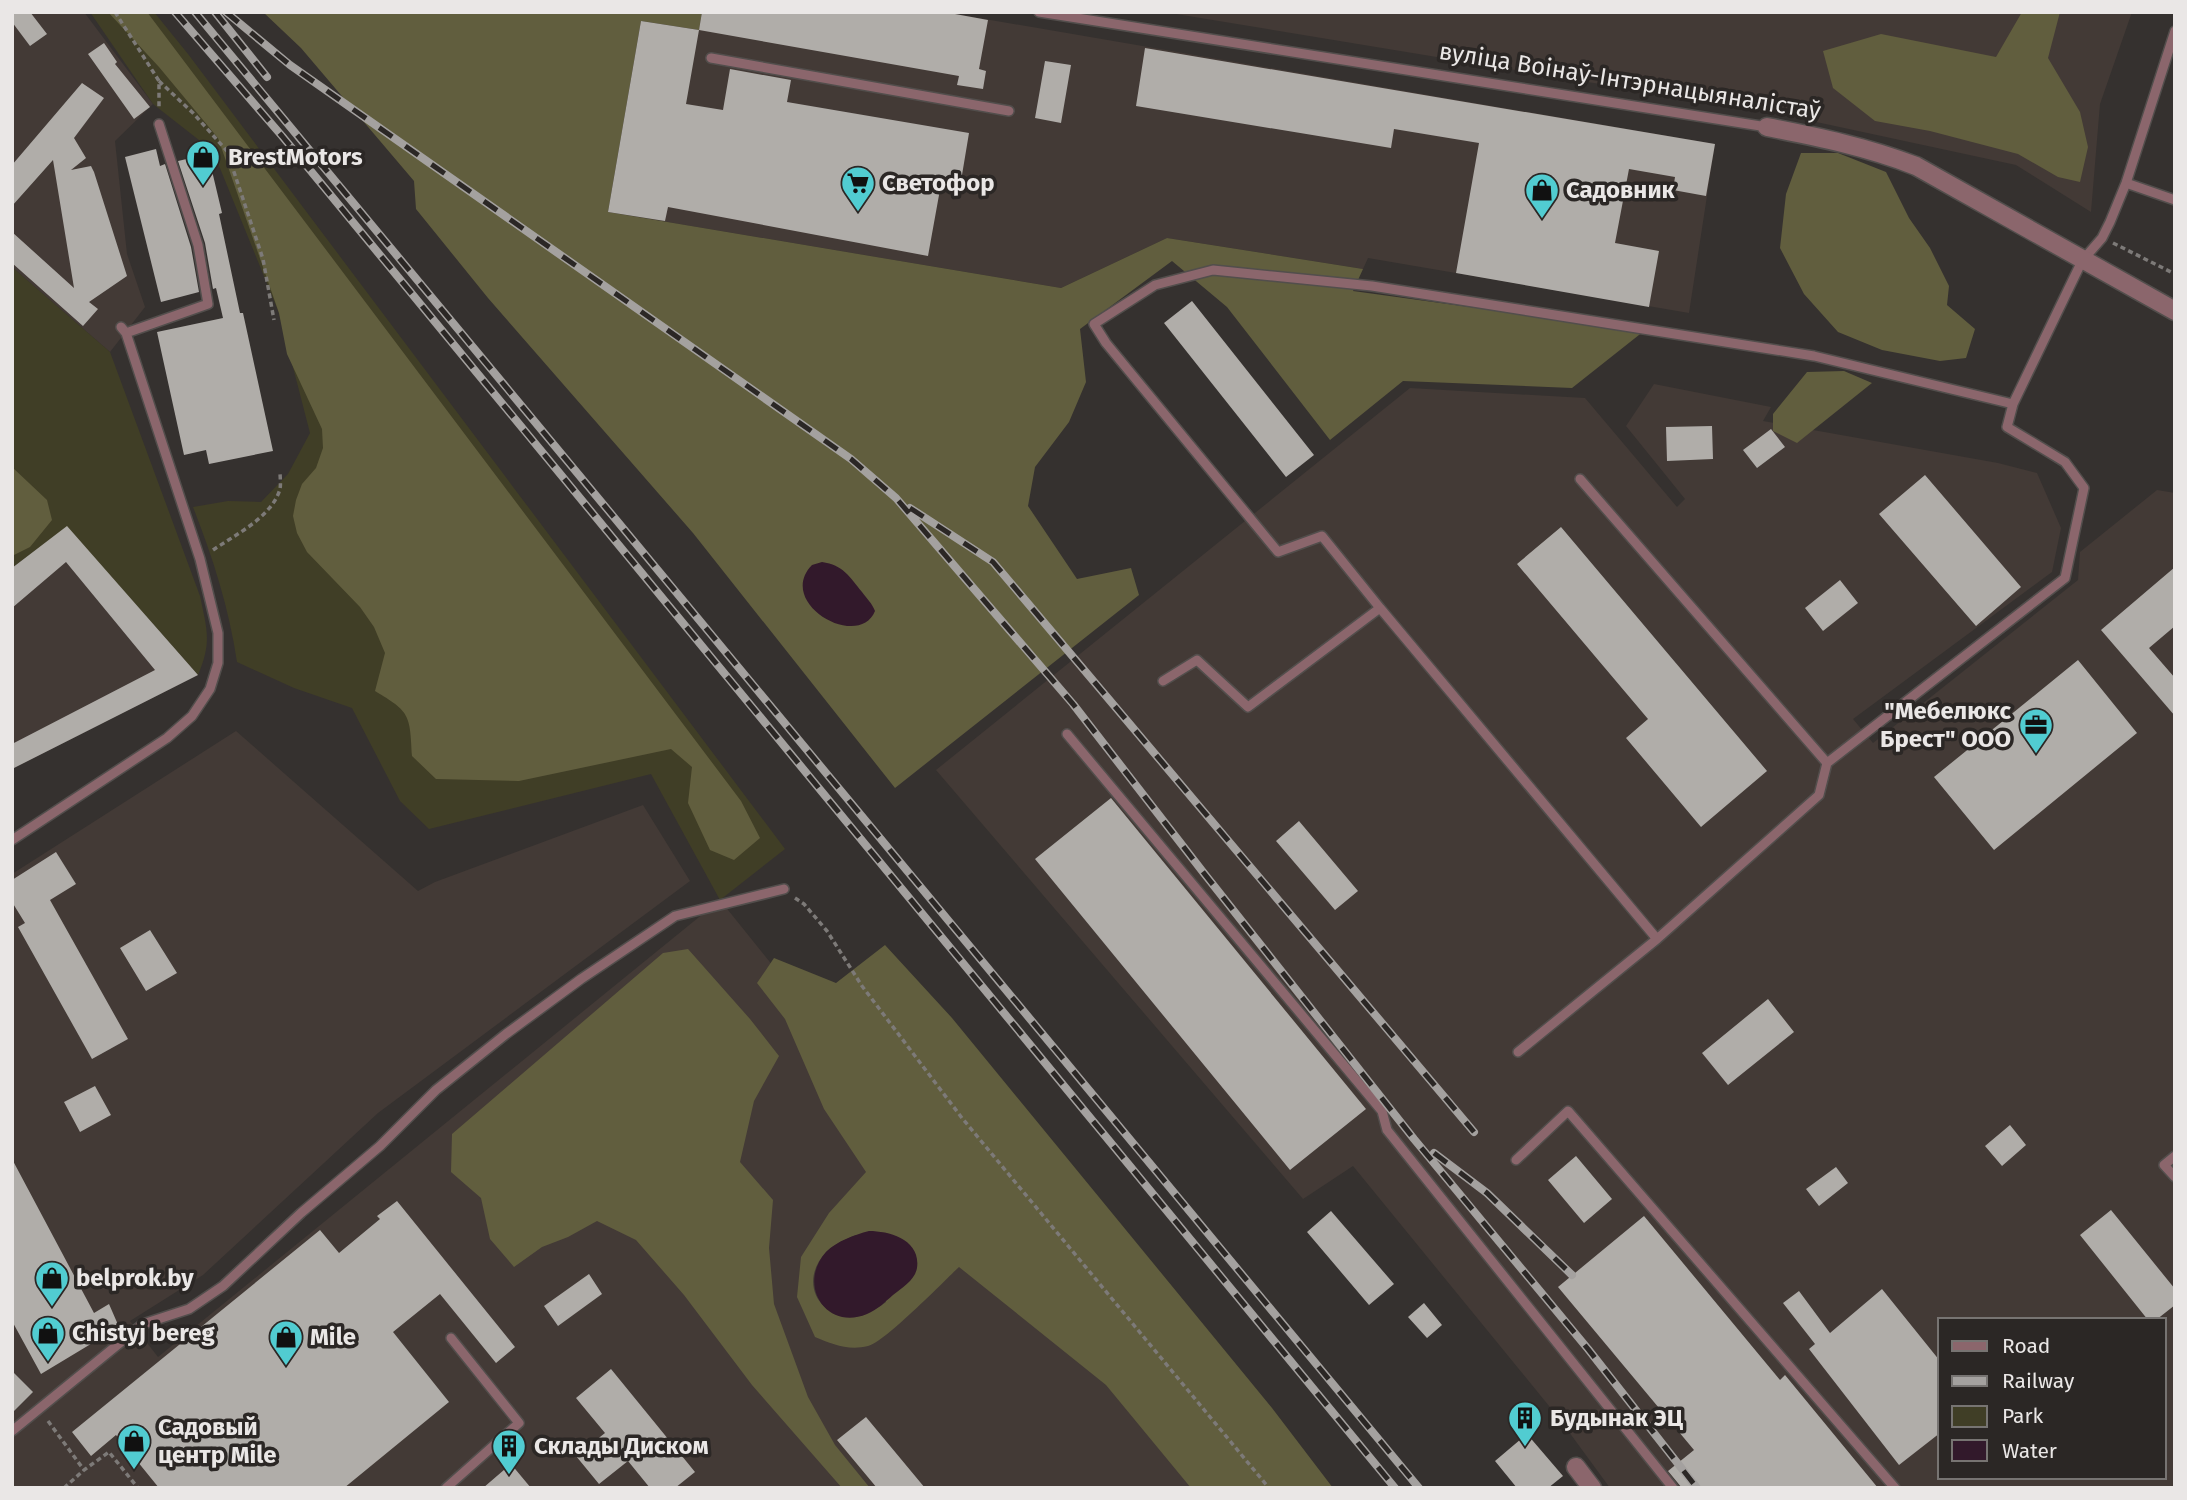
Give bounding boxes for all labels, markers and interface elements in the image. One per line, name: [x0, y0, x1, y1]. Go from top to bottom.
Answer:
street label: вуліца Воінаў-Інтэрнацыяналістаў: [1437, 37, 1823, 125]
shop icon: BrestMotors: [184, 138, 222, 187]
place label: BrestMotors: [228, 143, 363, 171]
supermarket icon: Светофор: [839, 164, 877, 213]
place label: Светофор: [882, 169, 995, 197]
shop icon: Садовник: [1523, 171, 1561, 220]
place label: Садовник: [1566, 176, 1676, 204]
place label: "Мебелюкс Брест" ООО: [1880, 697, 2011, 753]
office icon: "Мебелюкс Брест" ООО: [2017, 706, 2055, 755]
shop icon: belprok.by: [33, 1259, 71, 1308]
place label: belprok.by: [76, 1264, 194, 1292]
shop icon: Chistyj bereg: [29, 1314, 67, 1363]
shop icon: Mile: [267, 1318, 305, 1367]
legend: [1938, 1318, 2166, 1479]
place label: Chistyj bereg: [72, 1319, 216, 1347]
place label: Mile: [310, 1323, 356, 1351]
text: Road: [2002, 1333, 2050, 1359]
text: Railway: [2002, 1368, 2075, 1394]
building icon: Будынак ЭЦ: [1506, 1399, 1544, 1448]
text: Park: [2002, 1403, 2044, 1429]
place label: Будынак ЭЦ: [1550, 1404, 1684, 1432]
place label: Садовый центр Mile: [158, 1413, 277, 1469]
shop icon: Садовый центр Mile: [115, 1422, 153, 1471]
building icon: Склады Диском: [490, 1427, 528, 1476]
place label: Склады Диском: [534, 1432, 709, 1460]
text: Water: [2002, 1438, 2057, 1464]

